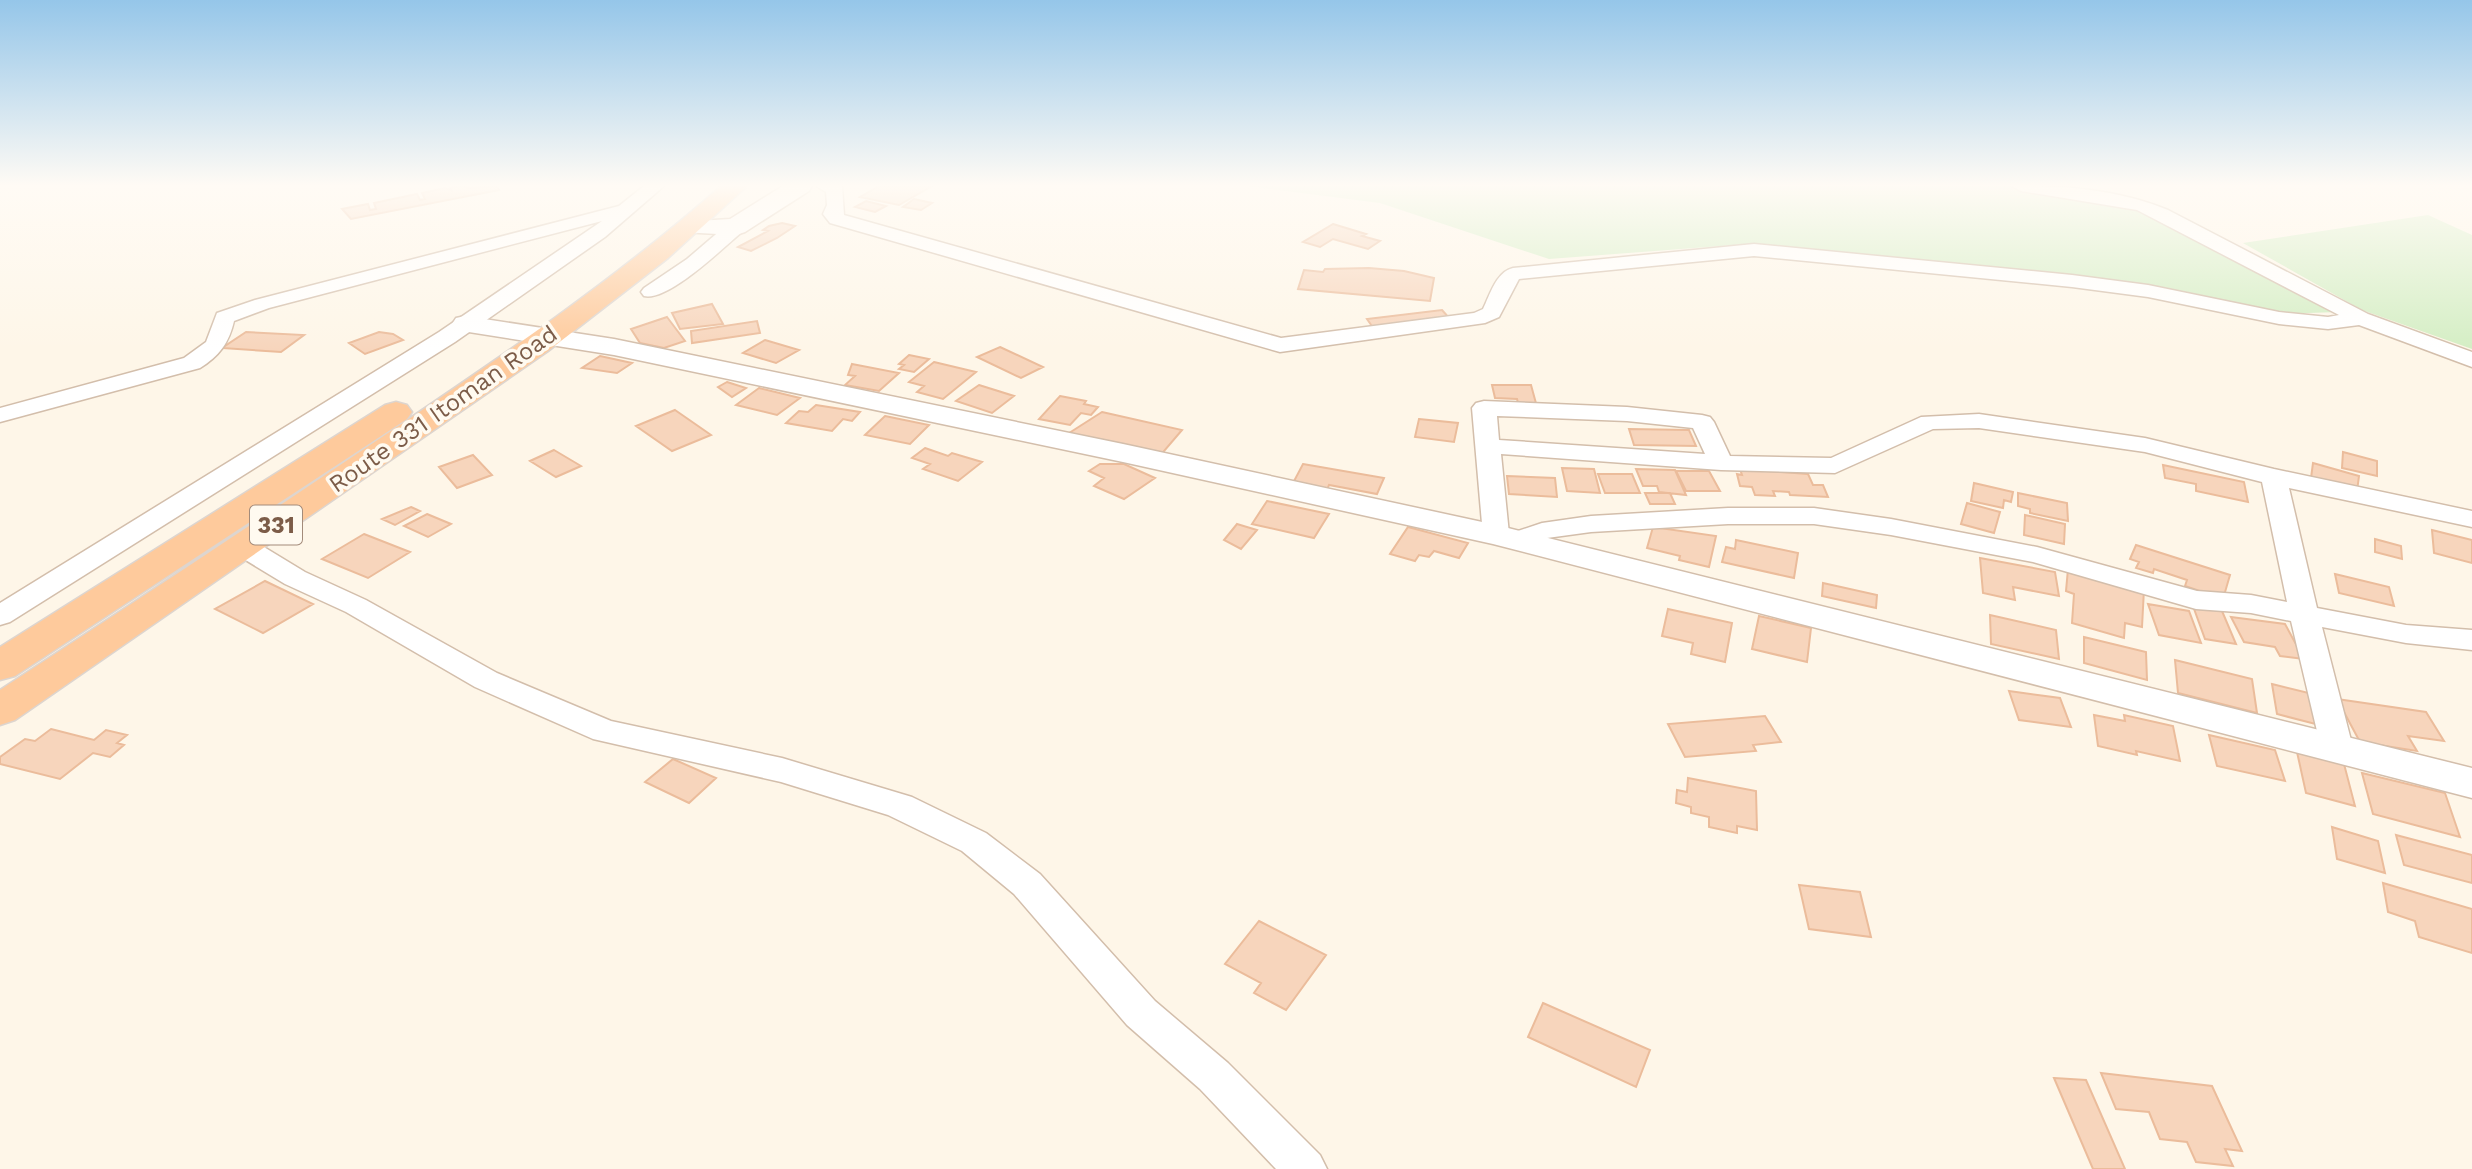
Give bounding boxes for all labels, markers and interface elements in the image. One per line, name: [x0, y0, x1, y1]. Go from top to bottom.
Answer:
street label: Route 331 Itoman Road: [324, 320, 562, 498]
road number: 331: [250, 505, 302, 544]

